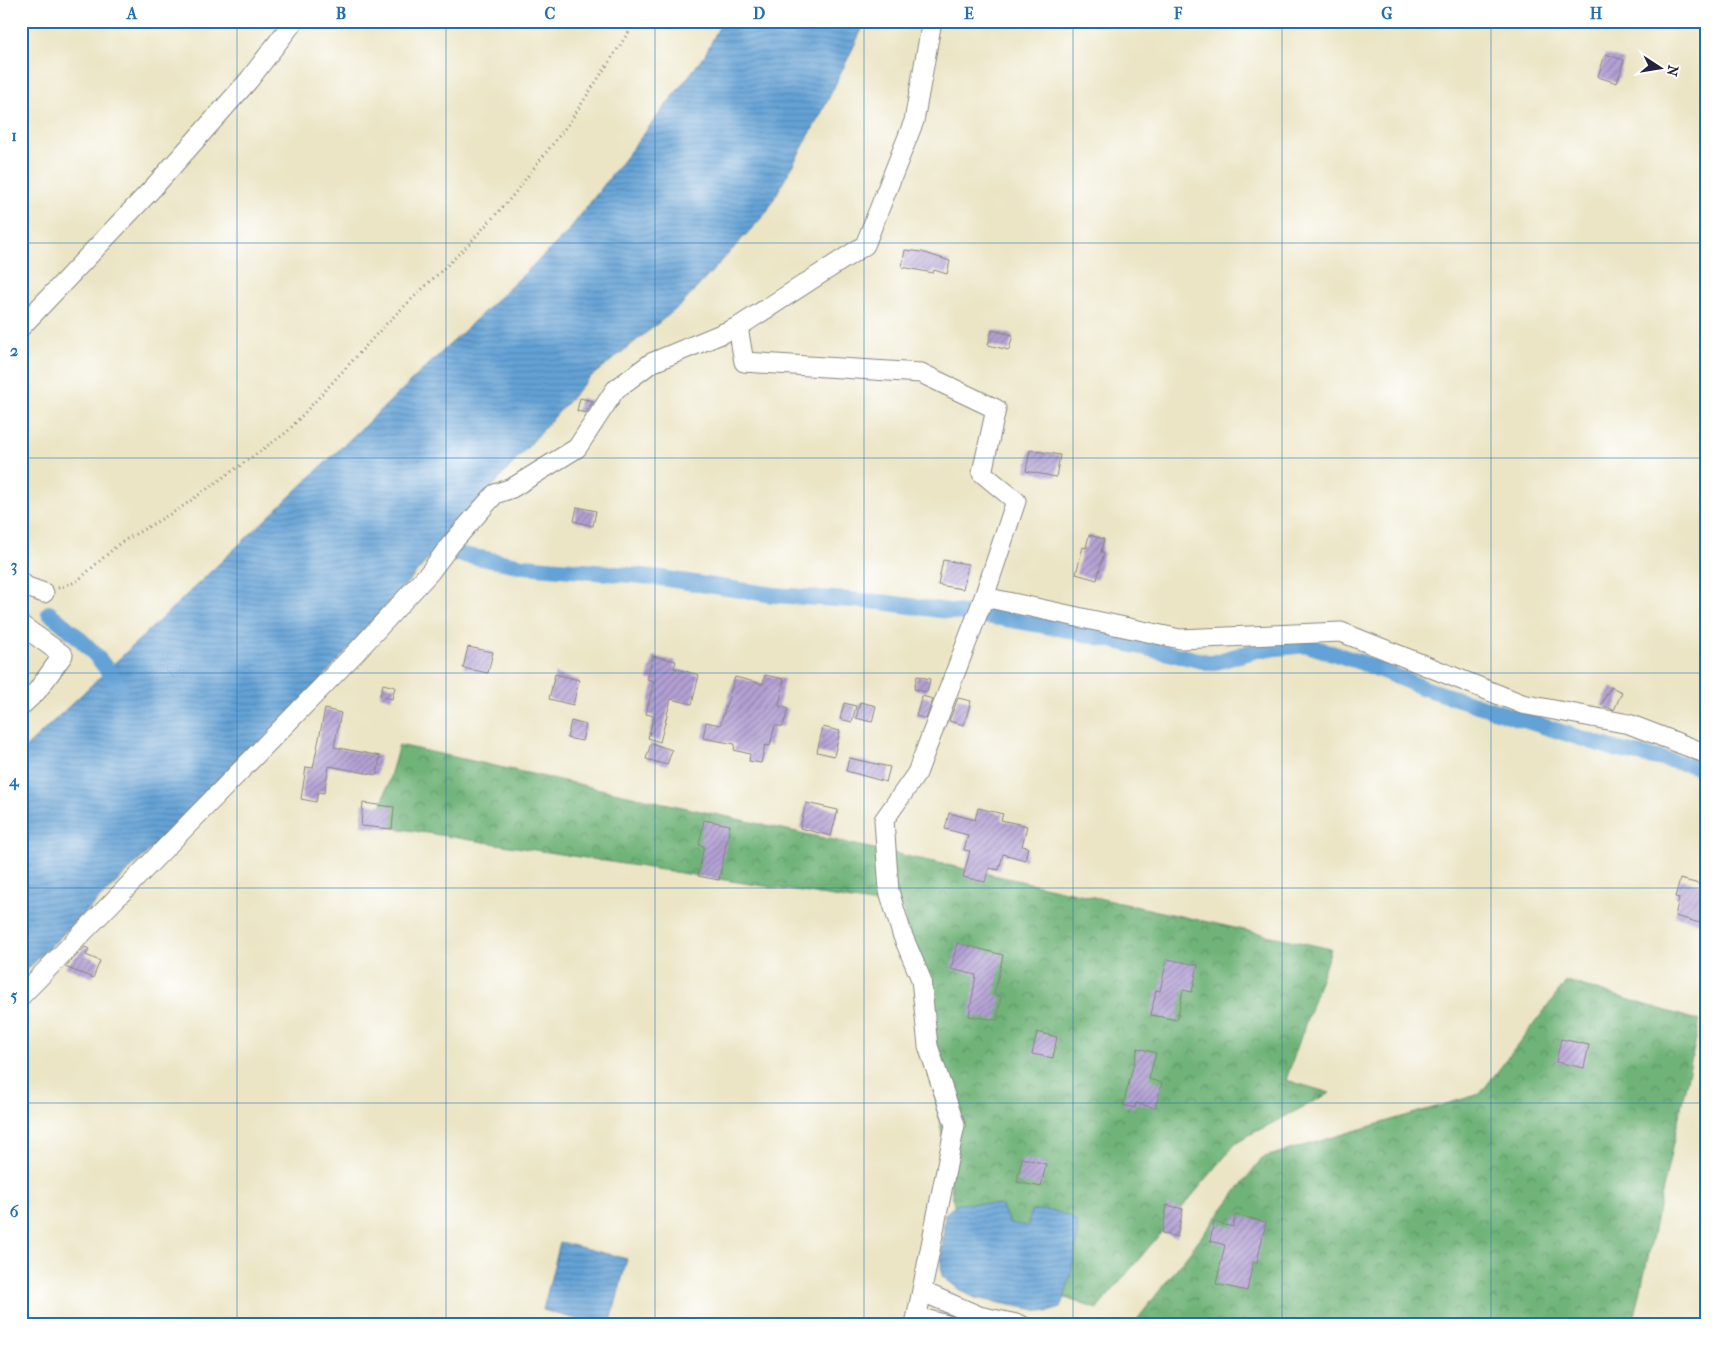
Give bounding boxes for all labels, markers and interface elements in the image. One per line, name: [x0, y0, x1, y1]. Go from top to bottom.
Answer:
text: A: [126, 4, 138, 23]
text: B: [336, 4, 346, 23]
text: C: [545, 4, 556, 23]
text: D: [753, 4, 765, 23]
text: E: [964, 4, 974, 23]
text: F: [1173, 4, 1183, 23]
text: G: [1381, 4, 1393, 23]
text: H: [1590, 4, 1603, 23]
north arrow: [1636, 42, 1686, 92]
text: N: [1663, 64, 1682, 78]
text: 1: [11, 126, 17, 145]
text: 2: [10, 341, 18, 360]
text: 3: [11, 556, 17, 576]
text: 4: [8, 771, 20, 791]
text: 5: [11, 986, 18, 1005]
text: 6: [10, 1202, 19, 1221]

